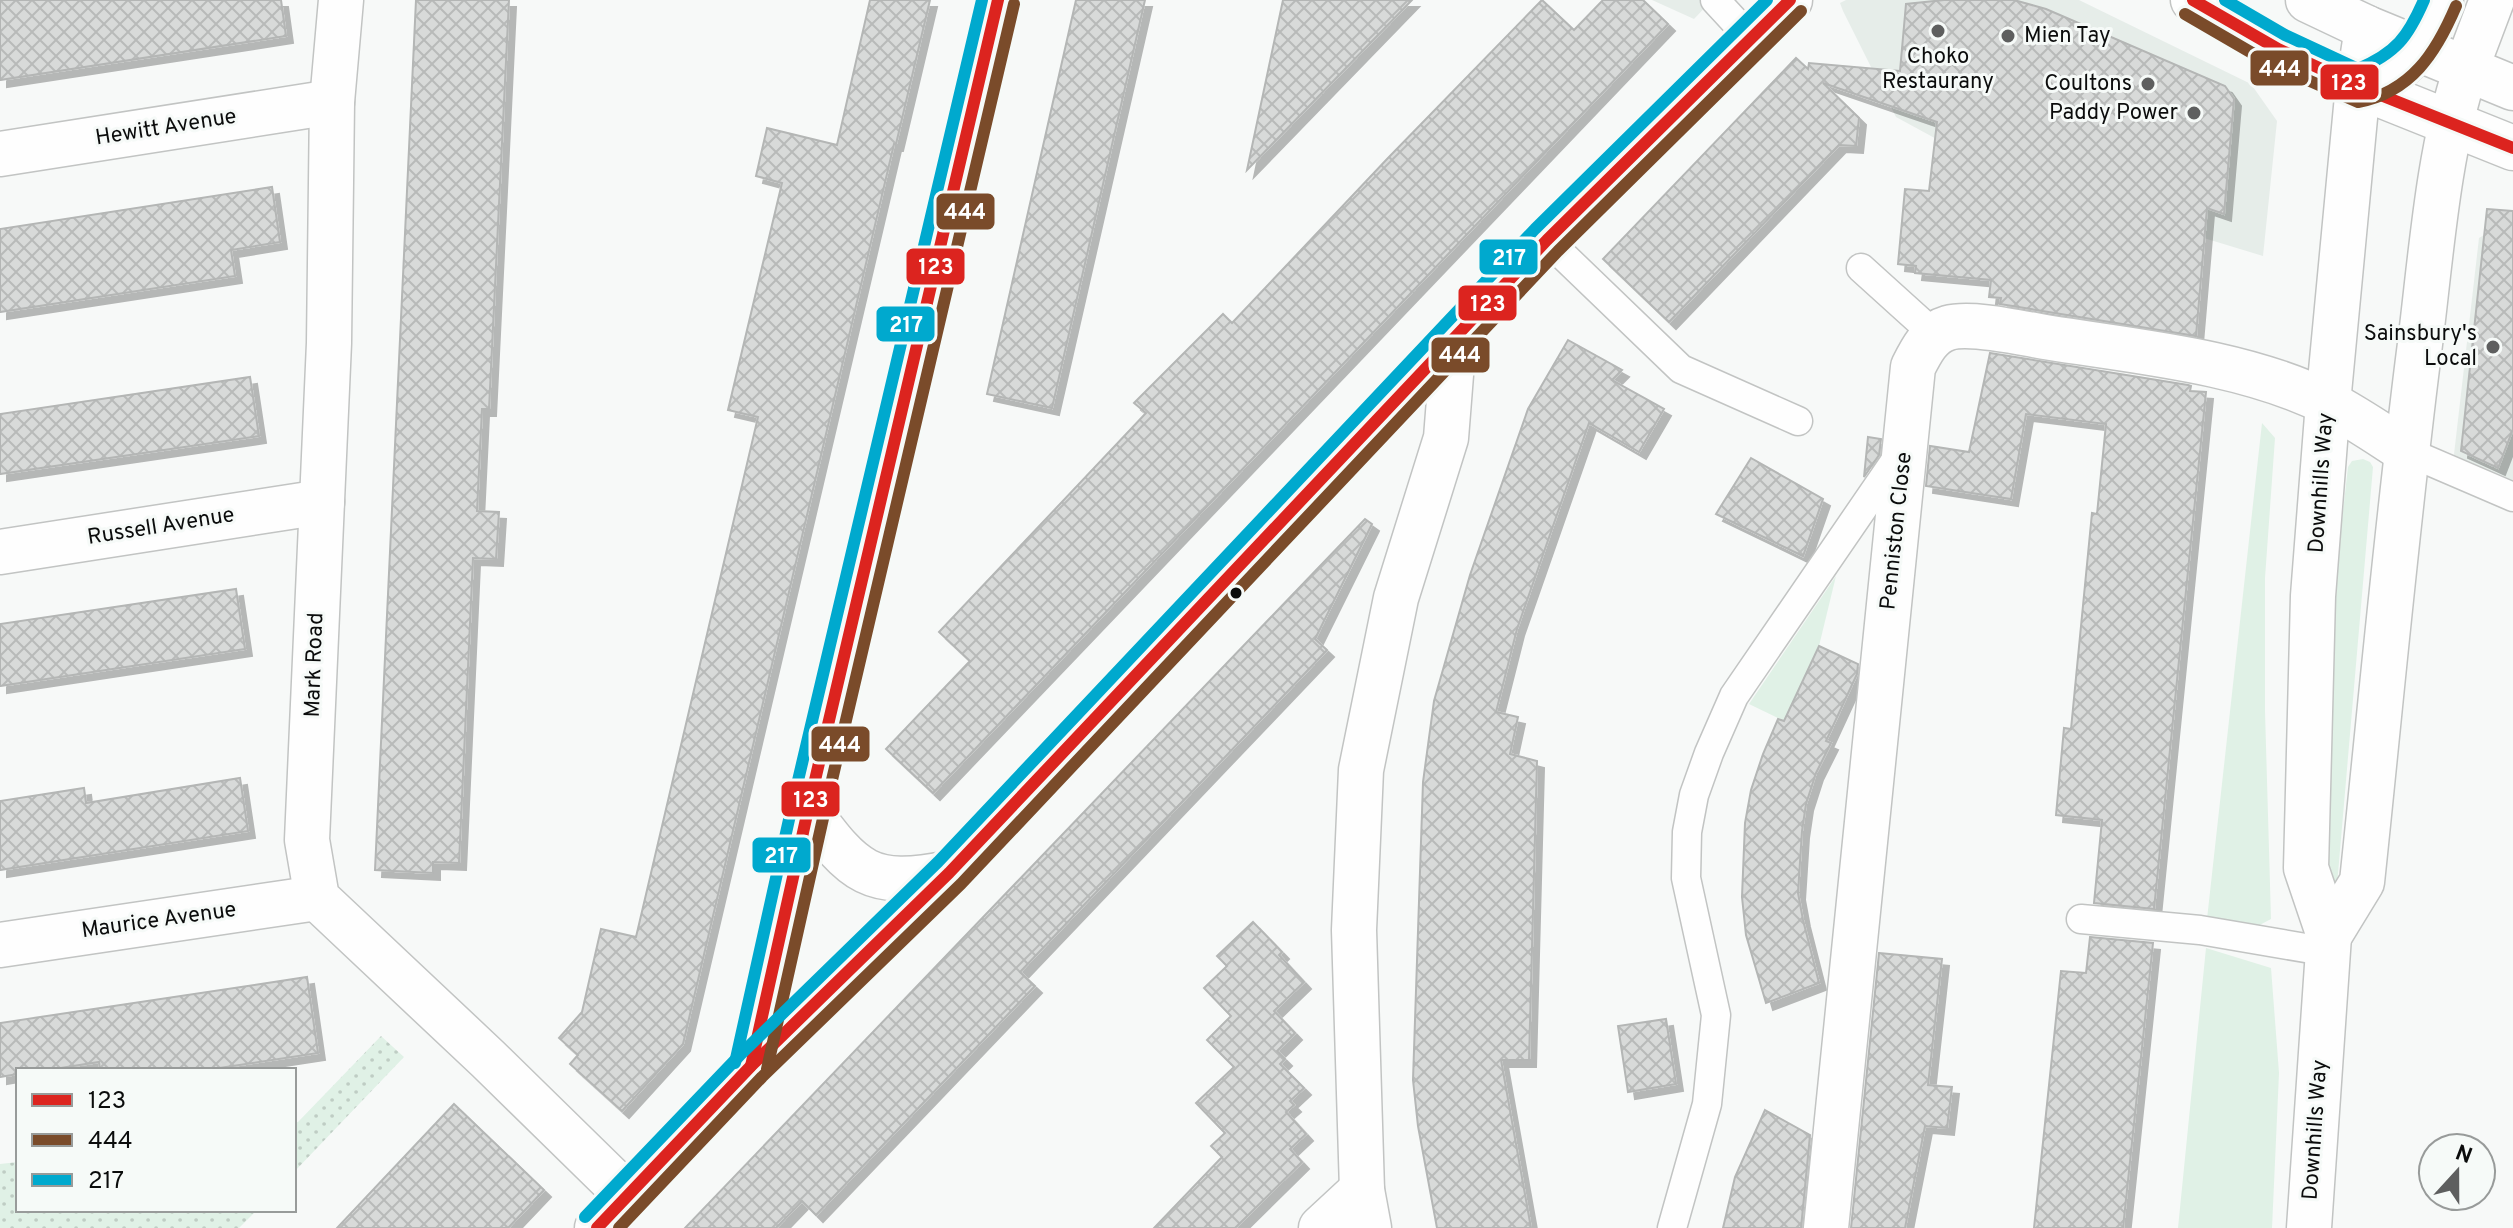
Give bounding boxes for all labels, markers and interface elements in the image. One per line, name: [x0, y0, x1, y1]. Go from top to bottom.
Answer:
marker: Choko Restaurany: [1929, 22, 1947, 40]
place label: Mien Tay: [2024, 23, 2111, 50]
marker: Mien Tay: [1999, 27, 2017, 45]
place label: Choko Restaurany: [1882, 44, 1994, 96]
line badge: 444: [2249, 49, 2310, 87]
text: 444: [2259, 57, 2301, 84]
line badge: 123: [2319, 63, 2380, 101]
place label: Coultons: [2044, 71, 2132, 98]
text: 123: [2331, 71, 2367, 98]
marker: Coultons: [2139, 75, 2157, 93]
place label: Paddy Power: [2049, 100, 2178, 127]
street label: Hewitt Avenue: [94, 104, 238, 152]
marker: Paddy Power: [2185, 104, 2203, 122]
line badge: 444: [935, 192, 996, 231]
text: 444: [944, 200, 986, 227]
line badge: 217: [1478, 238, 1539, 276]
text: 217: [1492, 246, 1526, 273]
line badge: 123: [905, 247, 966, 286]
text: 123: [918, 255, 954, 282]
line badge: 123: [1457, 284, 1518, 322]
text: 123: [1470, 292, 1506, 319]
line badge: 217: [875, 305, 936, 343]
text: 217: [889, 313, 923, 340]
place label: Sainsbury's Local: [2364, 321, 2477, 373]
line badge: 444: [1430, 336, 1491, 374]
marker: Sainsbury's Local: [2484, 338, 2502, 356]
text: 444: [1439, 343, 1481, 370]
street label: Downhills Way: [2304, 412, 2340, 554]
street label: Penniston Close: [1875, 451, 1919, 611]
street label: Russell Avenue: [86, 502, 236, 552]
unlabelled marker: [1228, 585, 1244, 601]
street label: Mark Road: [300, 612, 330, 718]
line badge: 444: [810, 725, 871, 763]
text: 444: [819, 733, 861, 760]
line badge: 123: [780, 780, 841, 818]
text: 123: [793, 788, 829, 815]
line badge: 217: [751, 836, 812, 874]
text: 217: [764, 844, 798, 871]
street label: Maurice Avenue: [80, 897, 238, 945]
street label: Downhills Way: [2298, 1059, 2334, 1201]
legend: [16, 1068, 296, 1212]
text: 123: [88, 1087, 126, 1117]
text: 444: [88, 1127, 133, 1157]
north arrow: [2417, 1132, 2497, 1212]
text: N: [2451, 1140, 2475, 1171]
text: 217: [88, 1167, 124, 1197]

